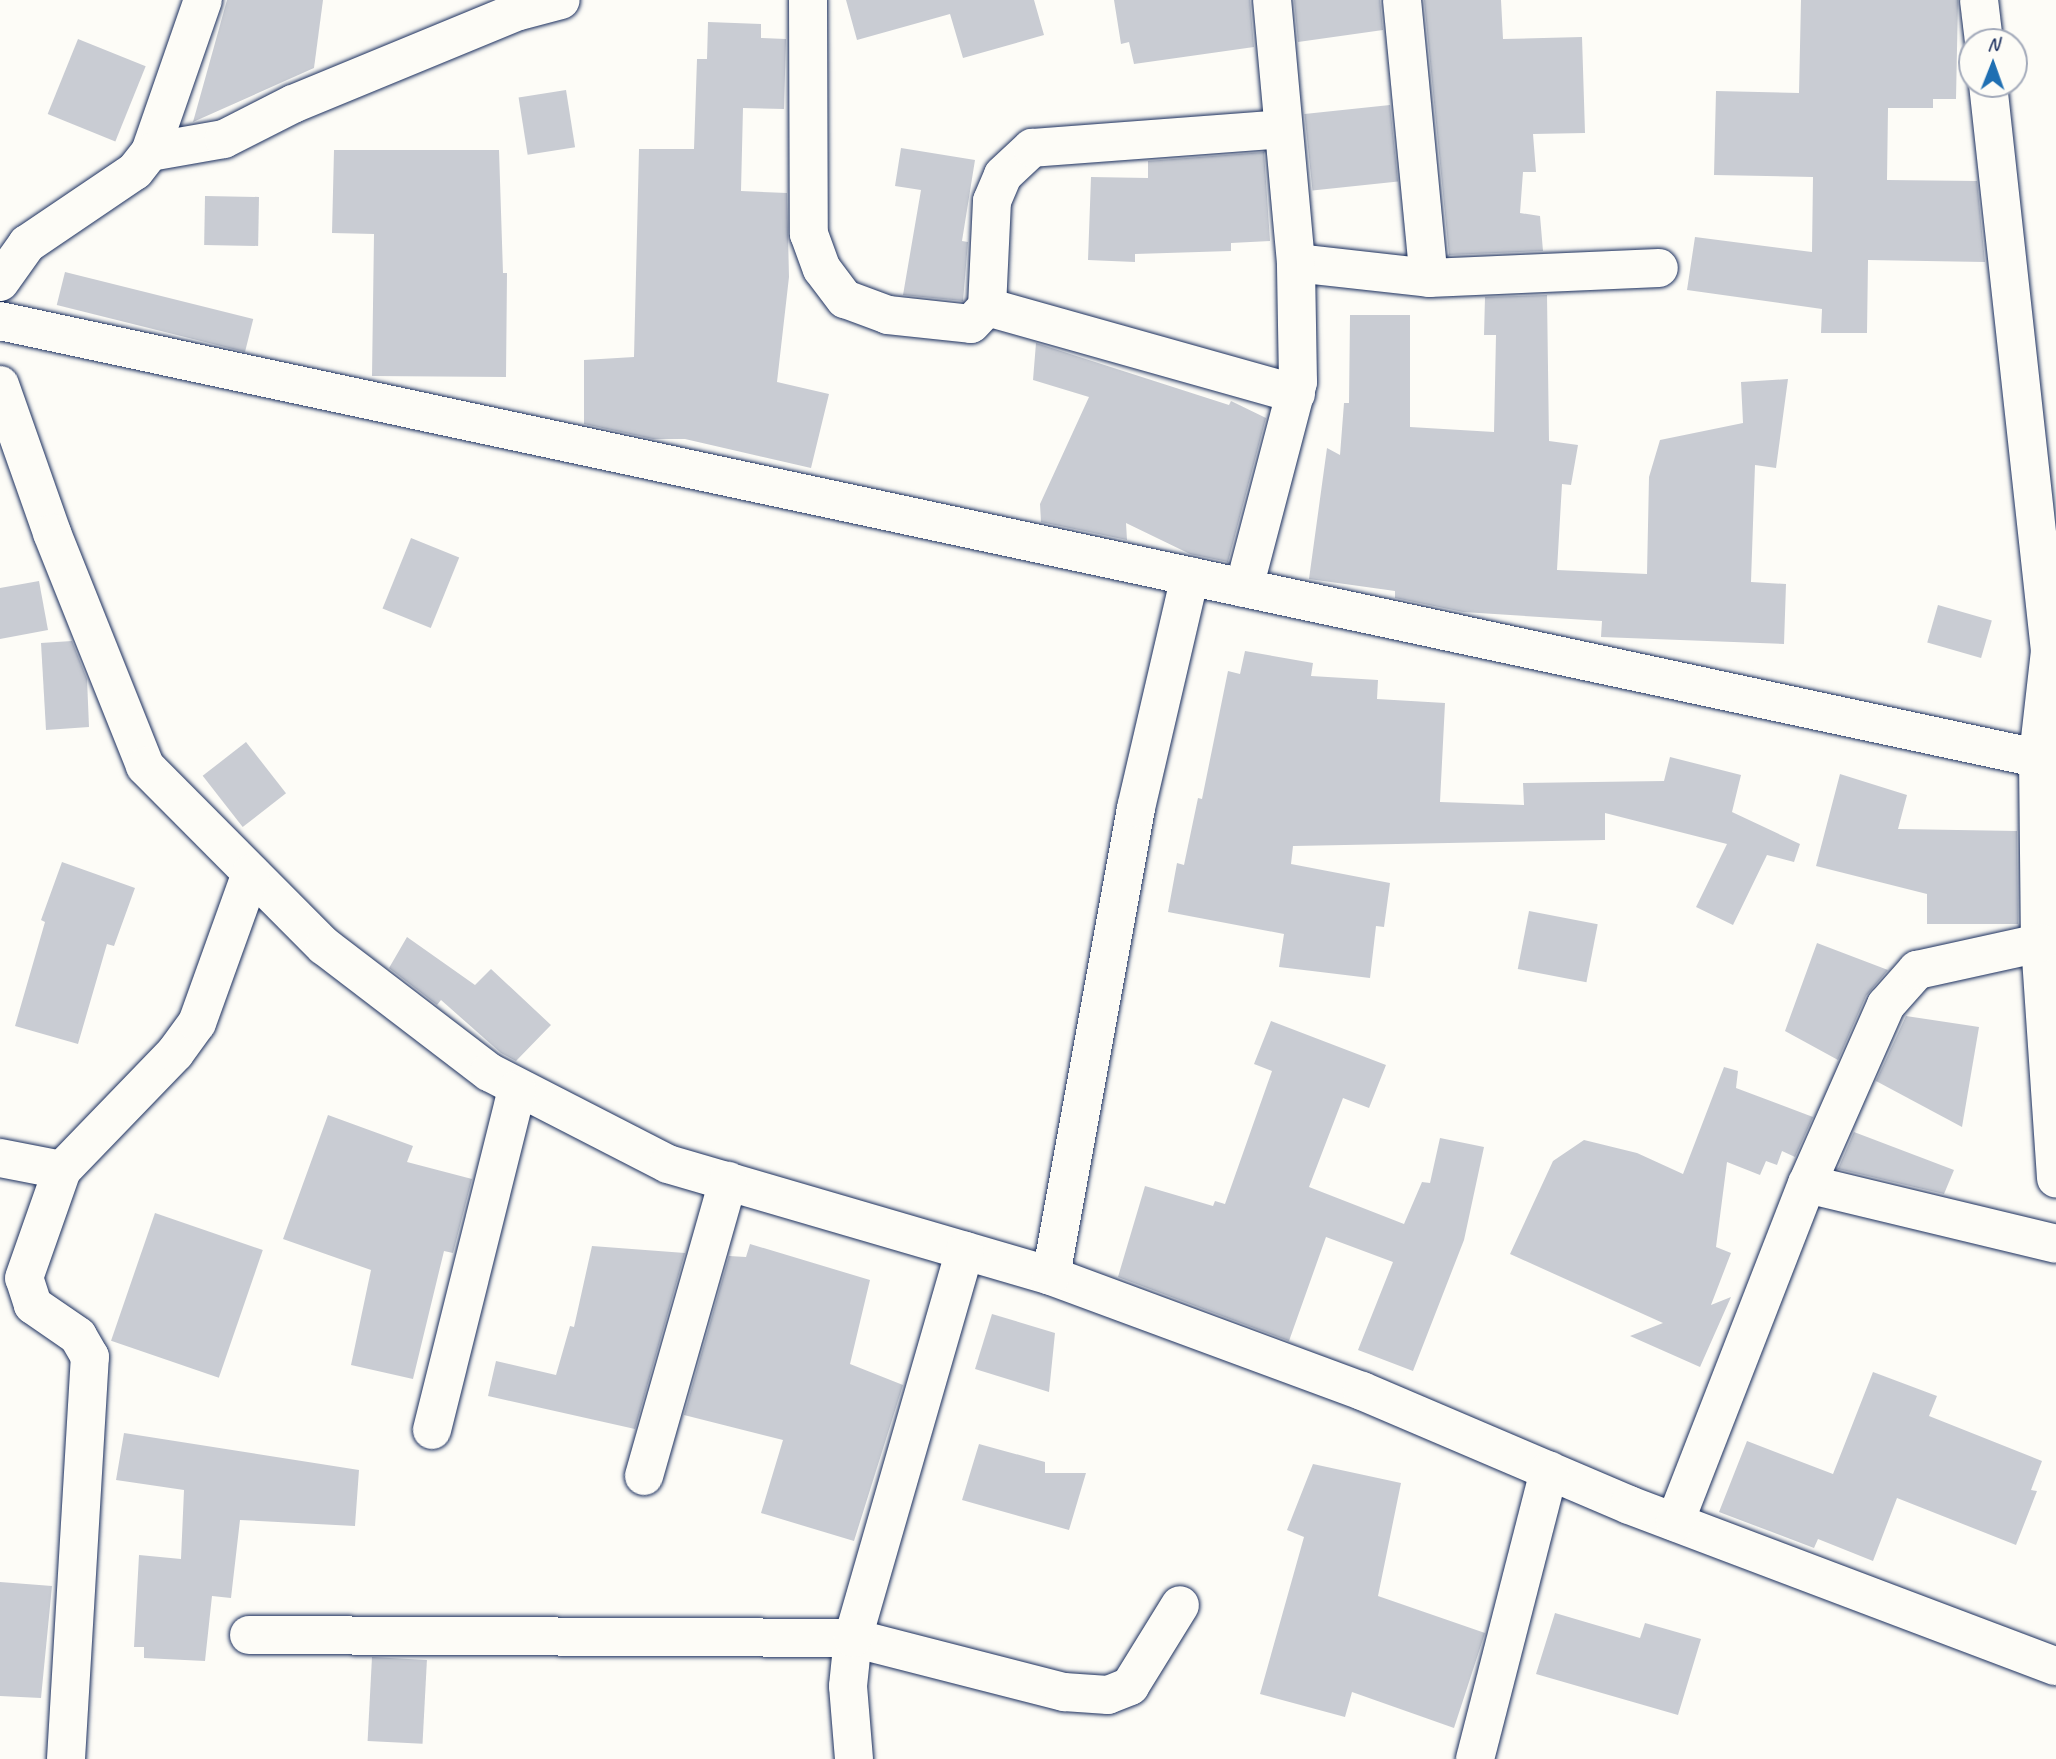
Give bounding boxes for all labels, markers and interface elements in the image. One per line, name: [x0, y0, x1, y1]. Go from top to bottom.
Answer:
north arrow: [1958, 28, 2028, 98]
text: N: [1987, 32, 1999, 56]

